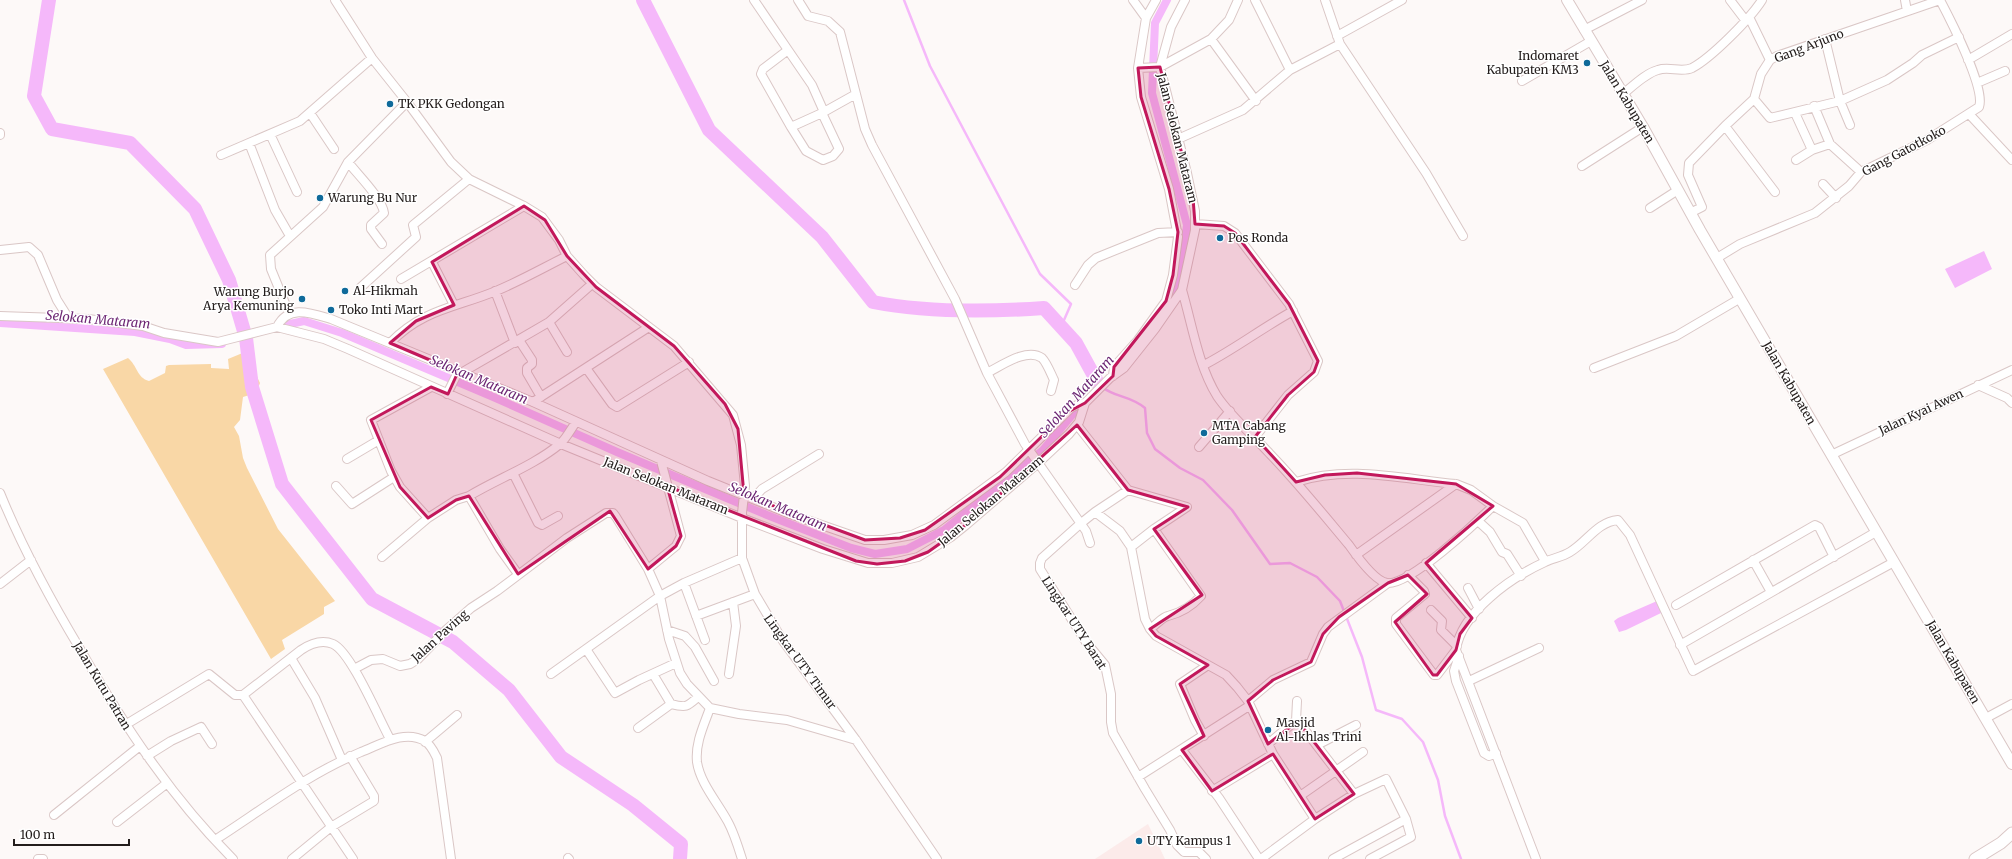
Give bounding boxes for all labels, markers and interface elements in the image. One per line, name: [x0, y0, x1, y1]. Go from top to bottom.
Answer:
street label: Gang Arjuno: [1772, 25, 1846, 66]
place label: Indomaret Kabupaten KM3: [1486, 48, 1579, 77]
street label: Jalan Kabupaten: [1596, 57, 1658, 146]
marker: Indomaret Kabupaten KM3: [1582, 58, 1592, 68]
street label: Jalan Selokan Mataram: [1154, 70, 1201, 205]
place label: TK PKK Gedongan: [398, 96, 505, 111]
marker: TK PKK Gedongan: [385, 99, 395, 109]
street label: Gang Gatotkoko: [1859, 122, 1948, 179]
place label: Warung Bu Nur: [327, 190, 418, 205]
marker: Warung Bu Nur: [315, 193, 325, 203]
place label: Pos Ronda: [1228, 230, 1289, 245]
marker: Pos Ronda: [1215, 233, 1225, 243]
place label: Al-Hikmah: [352, 283, 418, 298]
place label: Warung Burjo Arya Kemuning: [202, 284, 295, 313]
marker: Al-Hikmah: [340, 286, 350, 296]
marker: Warung Burjo Arya Kemuning: [297, 294, 307, 304]
place label: Toko Inti Mart: [339, 302, 423, 317]
marker: Toko Inti Mart: [326, 305, 336, 315]
water label: Selokan Mataram: [45, 306, 151, 333]
street label: Jalan Kabupaten: [1759, 338, 1819, 427]
water label: Selokan Mataram: [427, 351, 531, 408]
water label: Selokan Mataram: [1035, 352, 1118, 441]
street label: Jalan Kyai Awen: [1875, 385, 1965, 438]
place label: MTA Cabang Gamping: [1212, 418, 1287, 447]
marker: MTA Cabang Gamping: [1199, 428, 1209, 438]
street label: Jalan Selokan Mataram: [934, 452, 1047, 550]
street label: Jalan Selokan Mataram: [601, 453, 731, 518]
water label: Selokan Mataram: [726, 478, 830, 535]
street label: Lingkar UTY Barat: [1039, 573, 1110, 672]
street label: Jalan Paving: [407, 606, 472, 666]
street label: Lingkar UTY Timur: [761, 611, 840, 713]
street label: Jalan Kabupaten: [1923, 617, 1983, 706]
street label: Jalan Kutu Patran: [70, 638, 135, 733]
place label: Masjid Al-Ikhlas Trini: [1275, 715, 1362, 744]
marker: Masjid Al-Ikhlas Trini: [1263, 725, 1273, 735]
scale bar: [14, 821, 129, 847]
text: 100 m: [20, 827, 55, 842]
place label: UTY Kampus 1: [1147, 833, 1232, 848]
marker: UTY Kampus 1: [1134, 836, 1144, 846]

